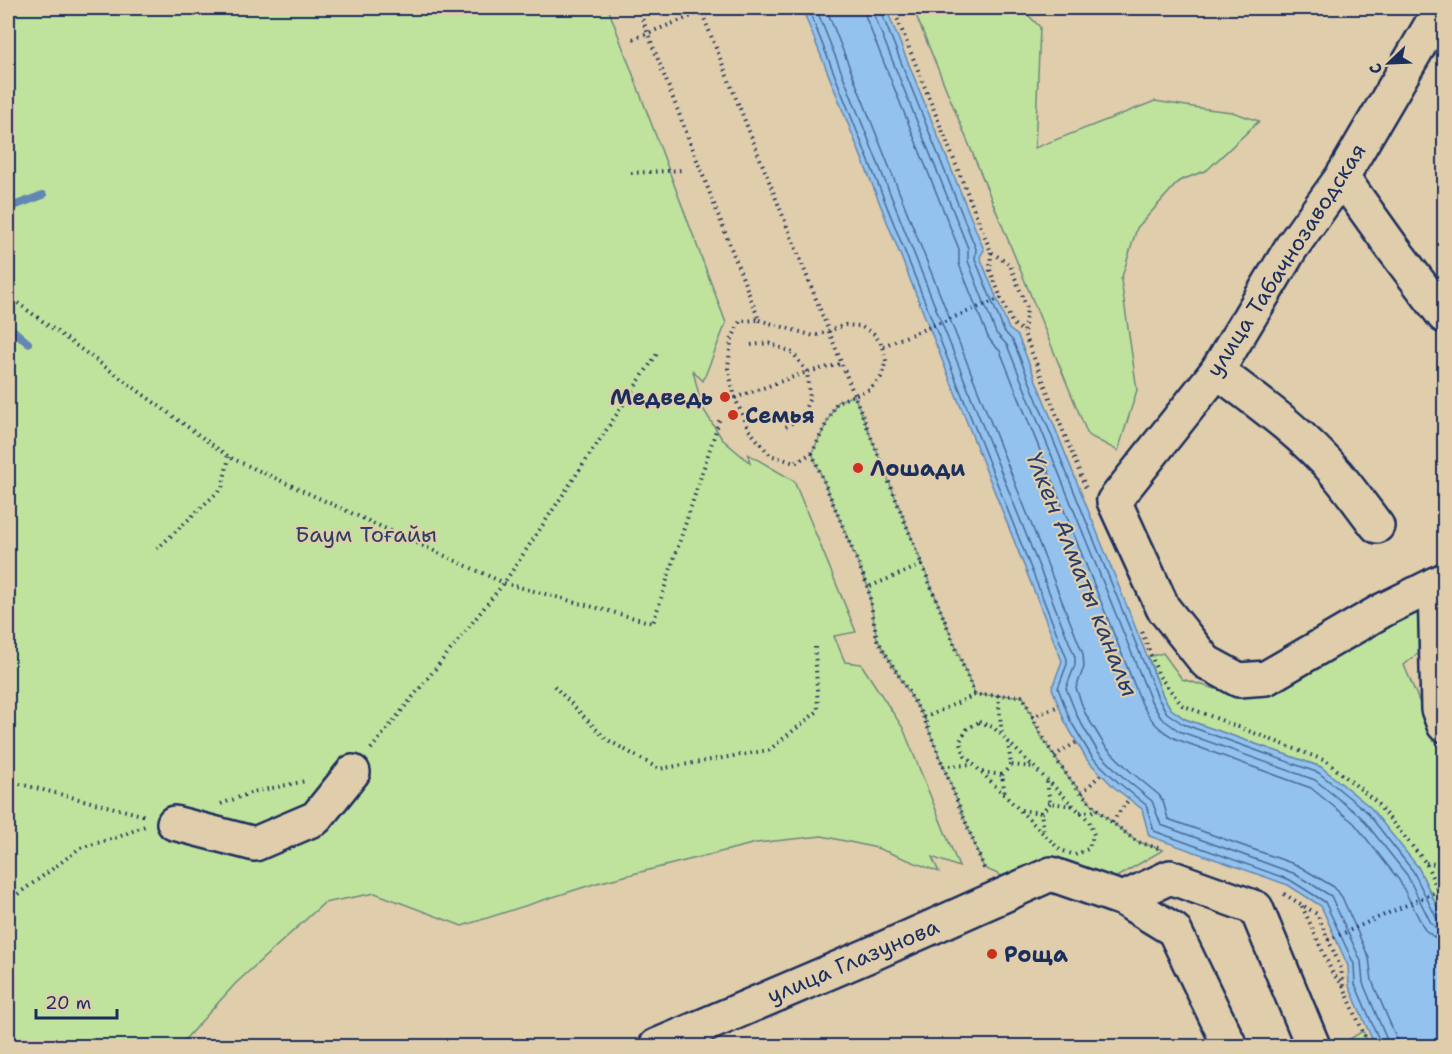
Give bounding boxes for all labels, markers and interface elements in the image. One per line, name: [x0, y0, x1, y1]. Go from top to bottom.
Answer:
north arrow: [1359, 33, 1419, 93]
text: С: [1364, 60, 1387, 77]
street label: улица Табачнозаводская: [1200, 138, 1372, 382]
place label: Медведь: [610, 383, 713, 412]
marker: Медведь: [718, 390, 732, 404]
place label: Семья: [745, 401, 815, 430]
marker: Семья: [726, 408, 740, 422]
water label: Үлкен Алматы каналы: [1018, 447, 1146, 701]
place label: Лошади: [870, 454, 965, 483]
marker: Лошади: [851, 461, 865, 475]
park label: Баум Тоғайы: [295, 520, 437, 549]
street label: улица Глазунова: [763, 912, 944, 1010]
place label: Роща: [1004, 940, 1068, 969]
marker: Роща: [985, 947, 999, 961]
scale bar: [36, 982, 117, 1020]
text: 20 m: [45, 991, 91, 1015]

